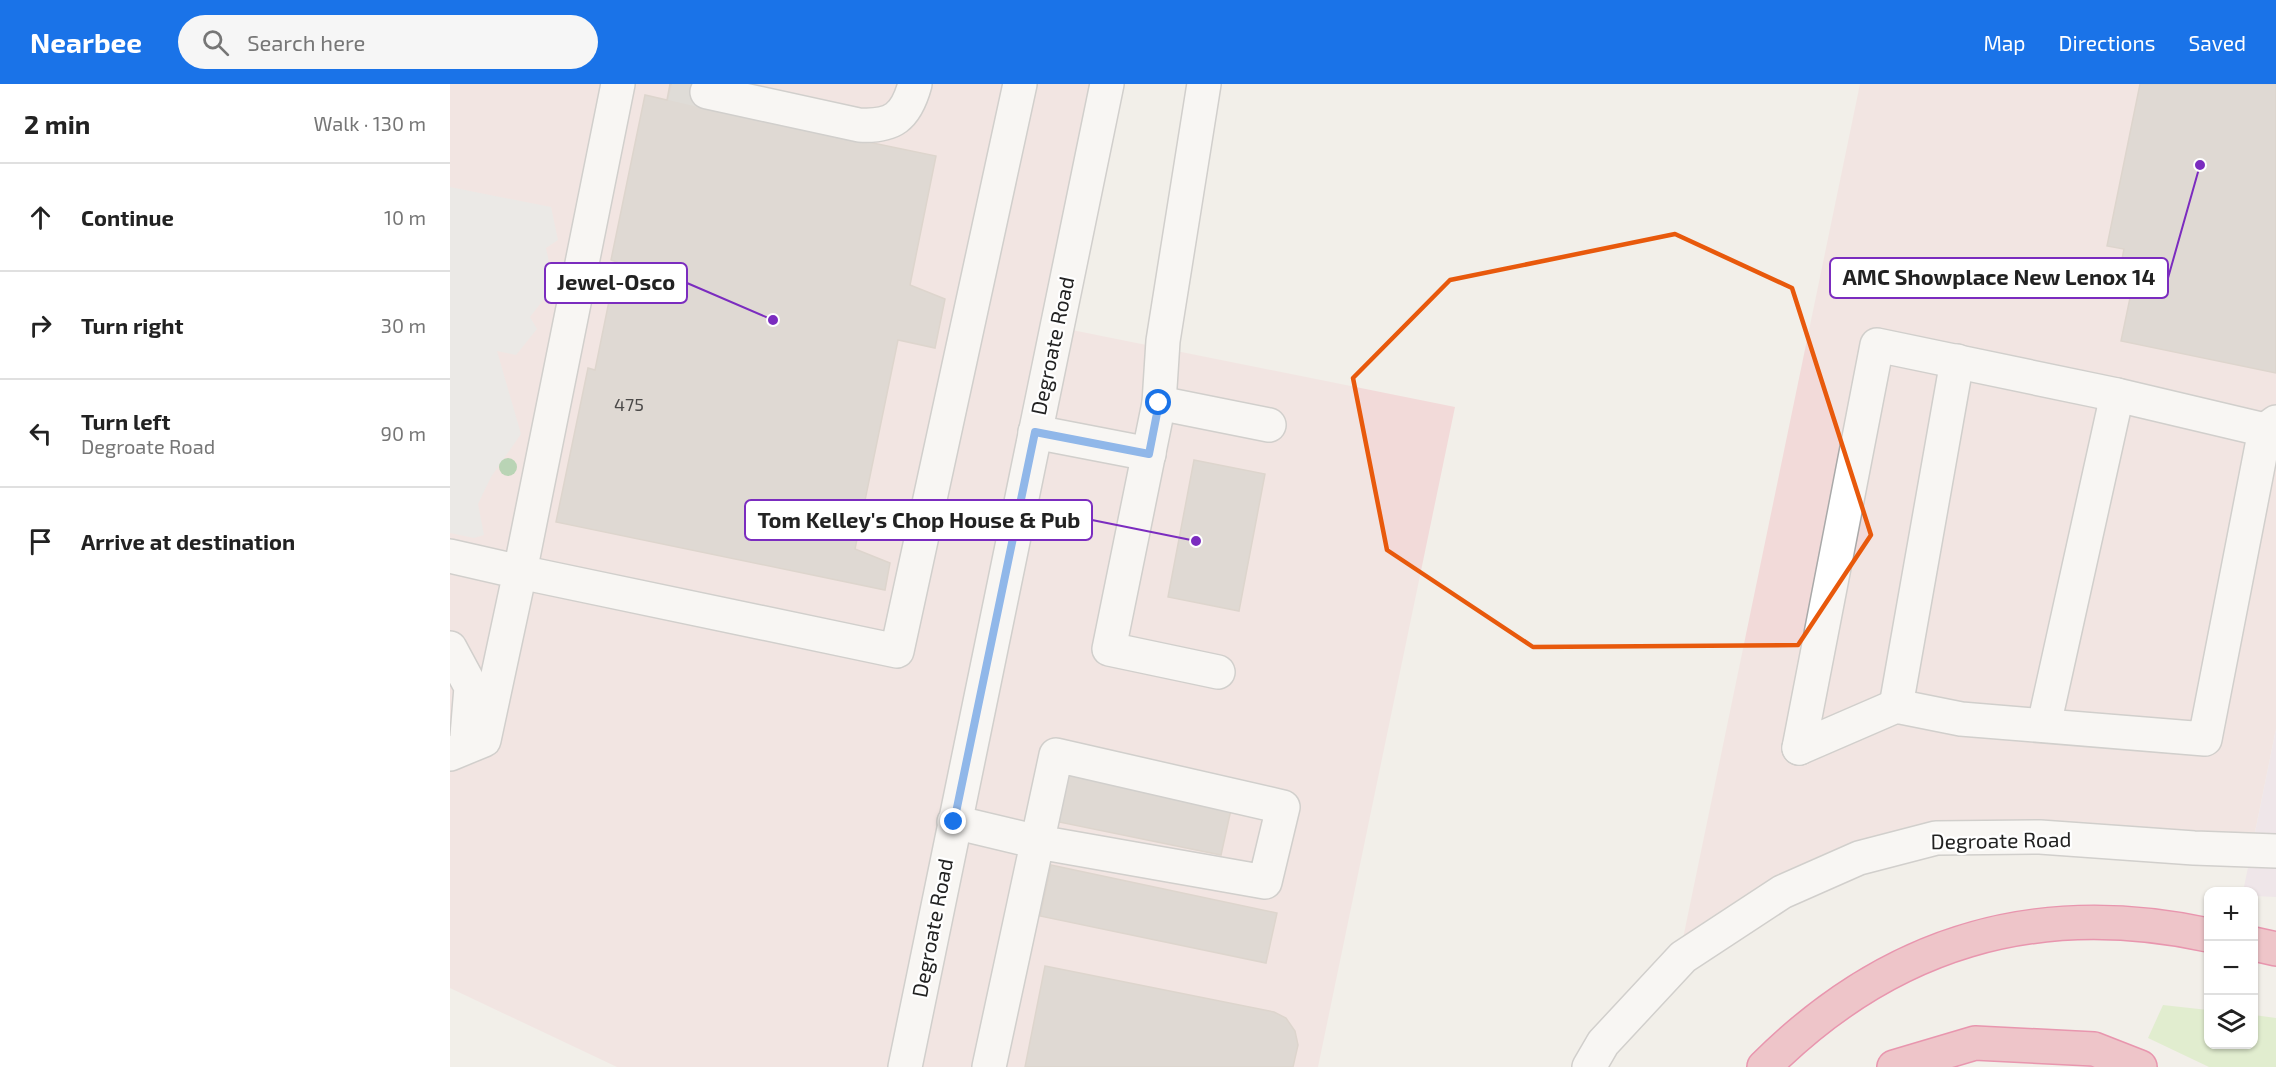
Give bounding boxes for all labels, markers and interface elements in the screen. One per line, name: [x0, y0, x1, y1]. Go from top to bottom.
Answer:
search box: [178, 15, 598, 69]
text: Nearbee: [30, 25, 142, 59]
icon: search: [199, 26, 232, 59]
text: Search here: [247, 29, 365, 55]
text: Map: [1983, 30, 2026, 55]
text: Directions: [2059, 30, 2155, 55]
text: Saved: [2188, 30, 2246, 55]
text: 2 min: [24, 108, 90, 139]
text: Walk · 130 m: [314, 111, 426, 135]
icon: ahead: [24, 201, 57, 234]
text: Continue: [81, 204, 174, 230]
text: 10 m: [384, 205, 426, 229]
callout: AMC Showplace New Lenox 14: [1830, 258, 2168, 298]
callout: Jewel-Osco: [545, 263, 687, 303]
text: AMC Showplace New Lenox 14: [1842, 263, 2156, 289]
text: Jewel-Osco: [557, 268, 675, 294]
street label: Degroate Road: [1025, 274, 1078, 417]
icon: right: [24, 309, 57, 342]
text: Turn right: [81, 312, 183, 338]
text: 30 m: [381, 313, 426, 337]
route start: [1145, 389, 1171, 415]
house number: 475: [614, 393, 644, 415]
text: Turn left: [81, 408, 170, 434]
icon: left: [24, 417, 57, 450]
text: 90 m: [381, 421, 426, 445]
text: Degroate Road: [81, 434, 215, 458]
callout: Tom Kelley's Chop House & Pub: [745, 500, 1092, 540]
text: Tom Kelley's Chop House & Pub: [758, 506, 1080, 533]
icon: arrive: [24, 525, 57, 558]
text: Arrive at destination: [81, 528, 295, 554]
route end: [940, 808, 966, 834]
street label: Degroate Road: [1930, 826, 2072, 853]
street label: Degroate Road: [906, 856, 957, 999]
map controls: [2204, 887, 2258, 1049]
button: +: [2204, 887, 2258, 941]
button: −: [2204, 941, 2258, 995]
button: layers: [2204, 995, 2258, 1049]

